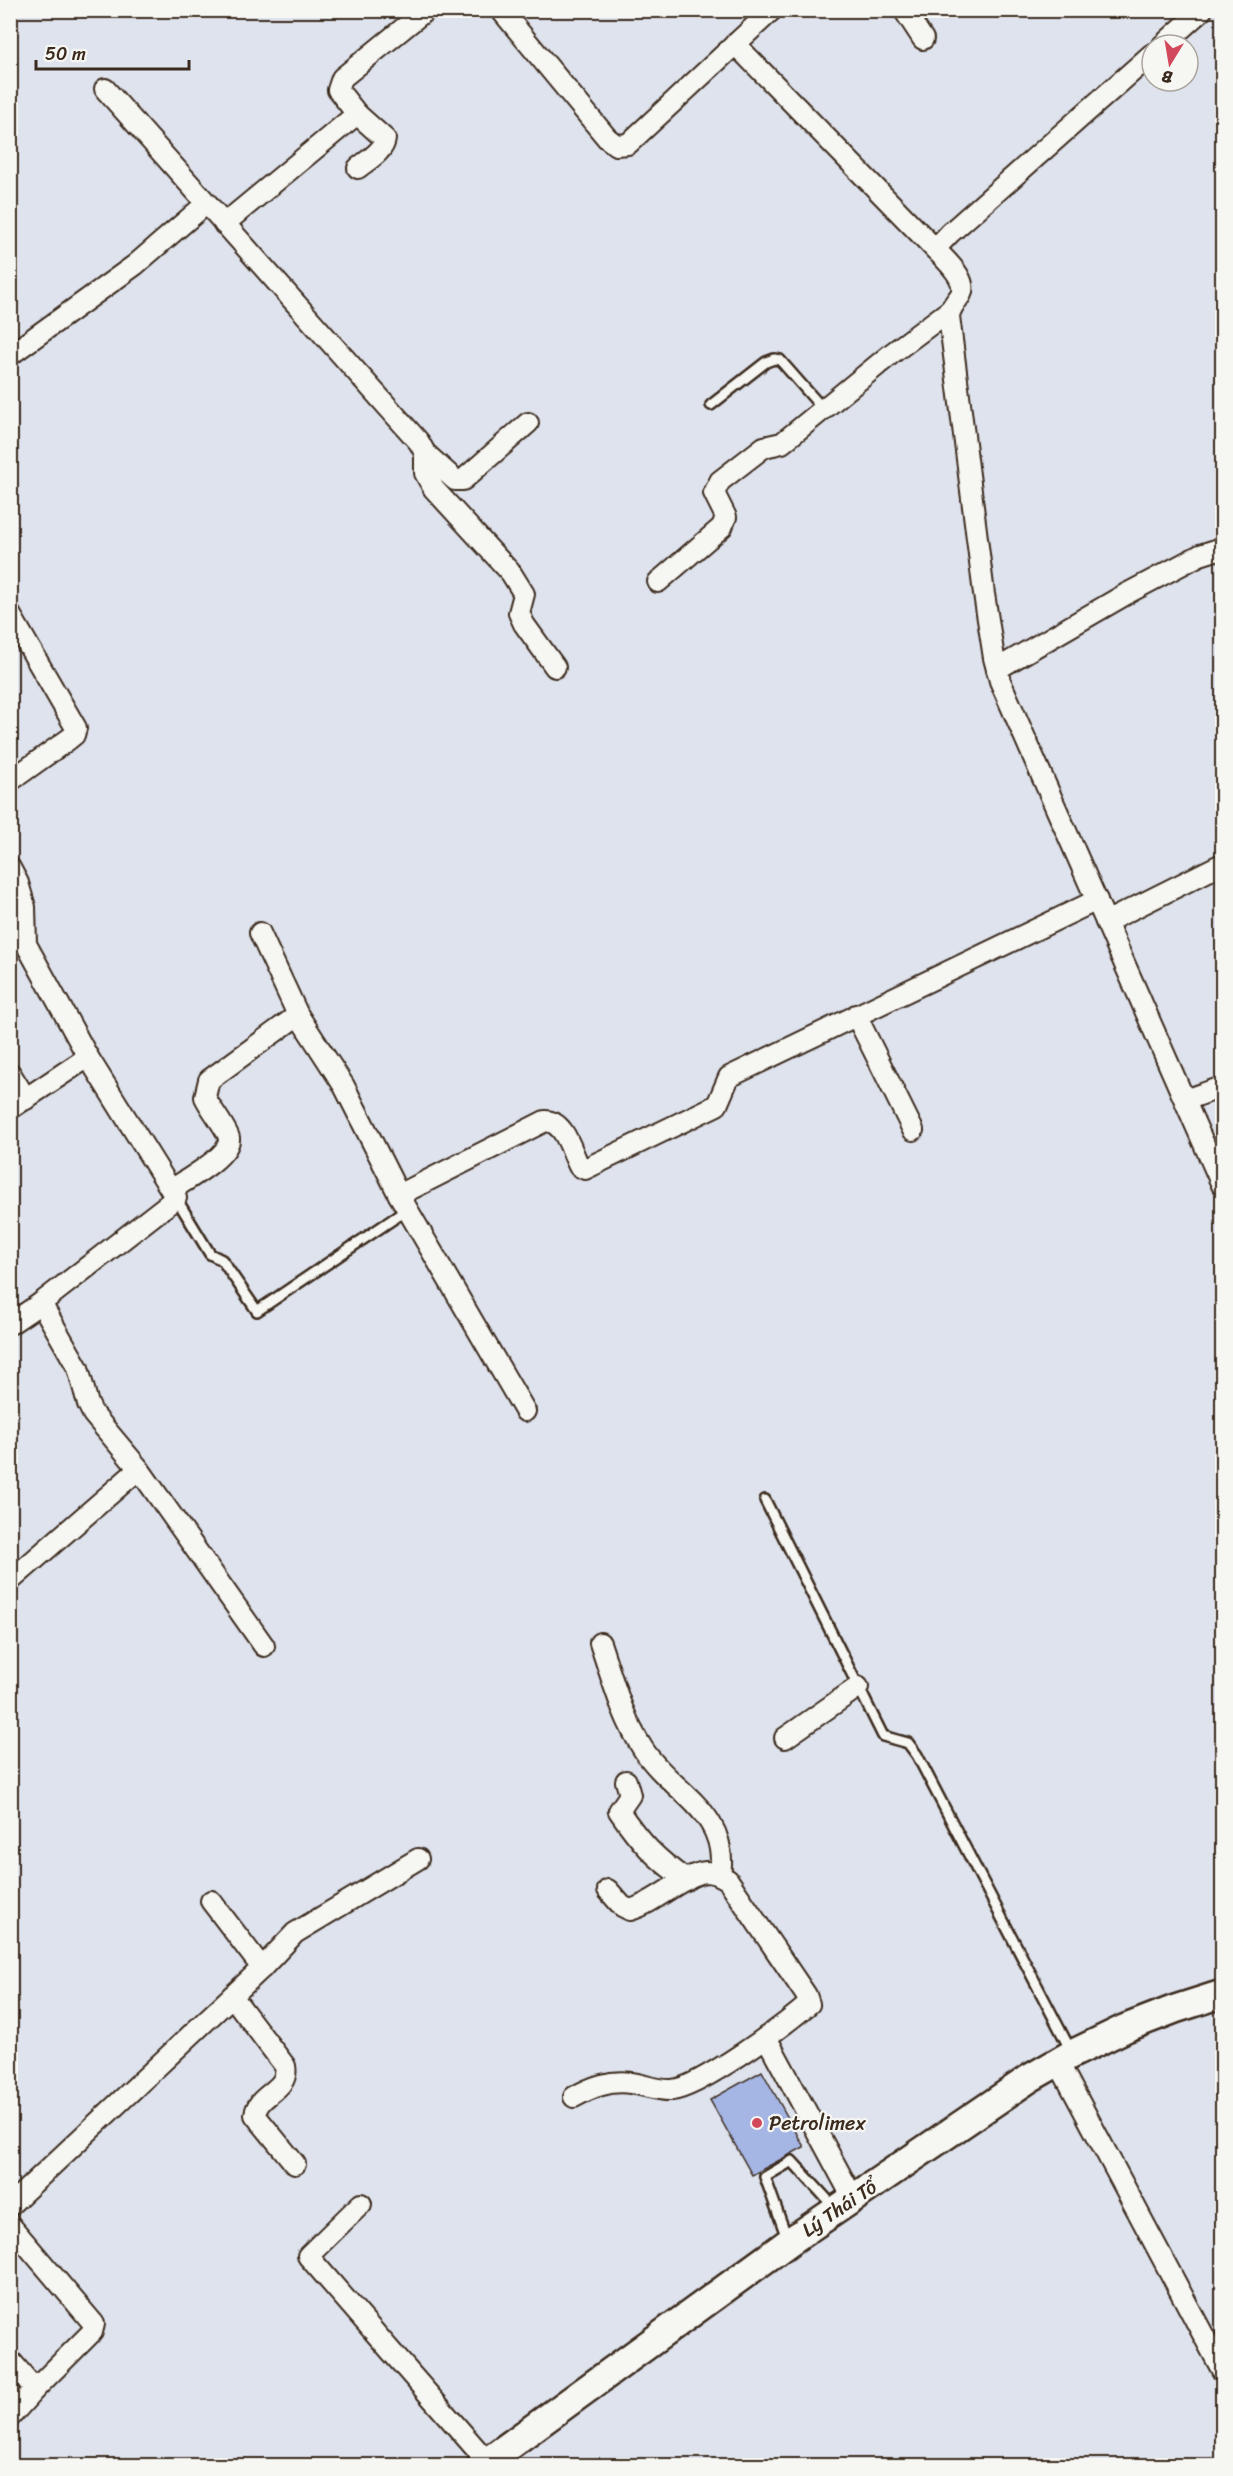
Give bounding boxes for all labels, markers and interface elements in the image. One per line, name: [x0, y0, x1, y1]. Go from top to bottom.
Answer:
scale bar: [36, 33, 189, 71]
north arrow: [1140, 33, 1200, 93]
text: 50 m: [45, 38, 86, 70]
text: B: [1159, 62, 1175, 92]
place label: Petrolimex: [769, 2106, 866, 2141]
marker: Petrolimex: [750, 2116, 764, 2130]
street label: Lý Thái Tổ: [794, 2168, 887, 2247]

